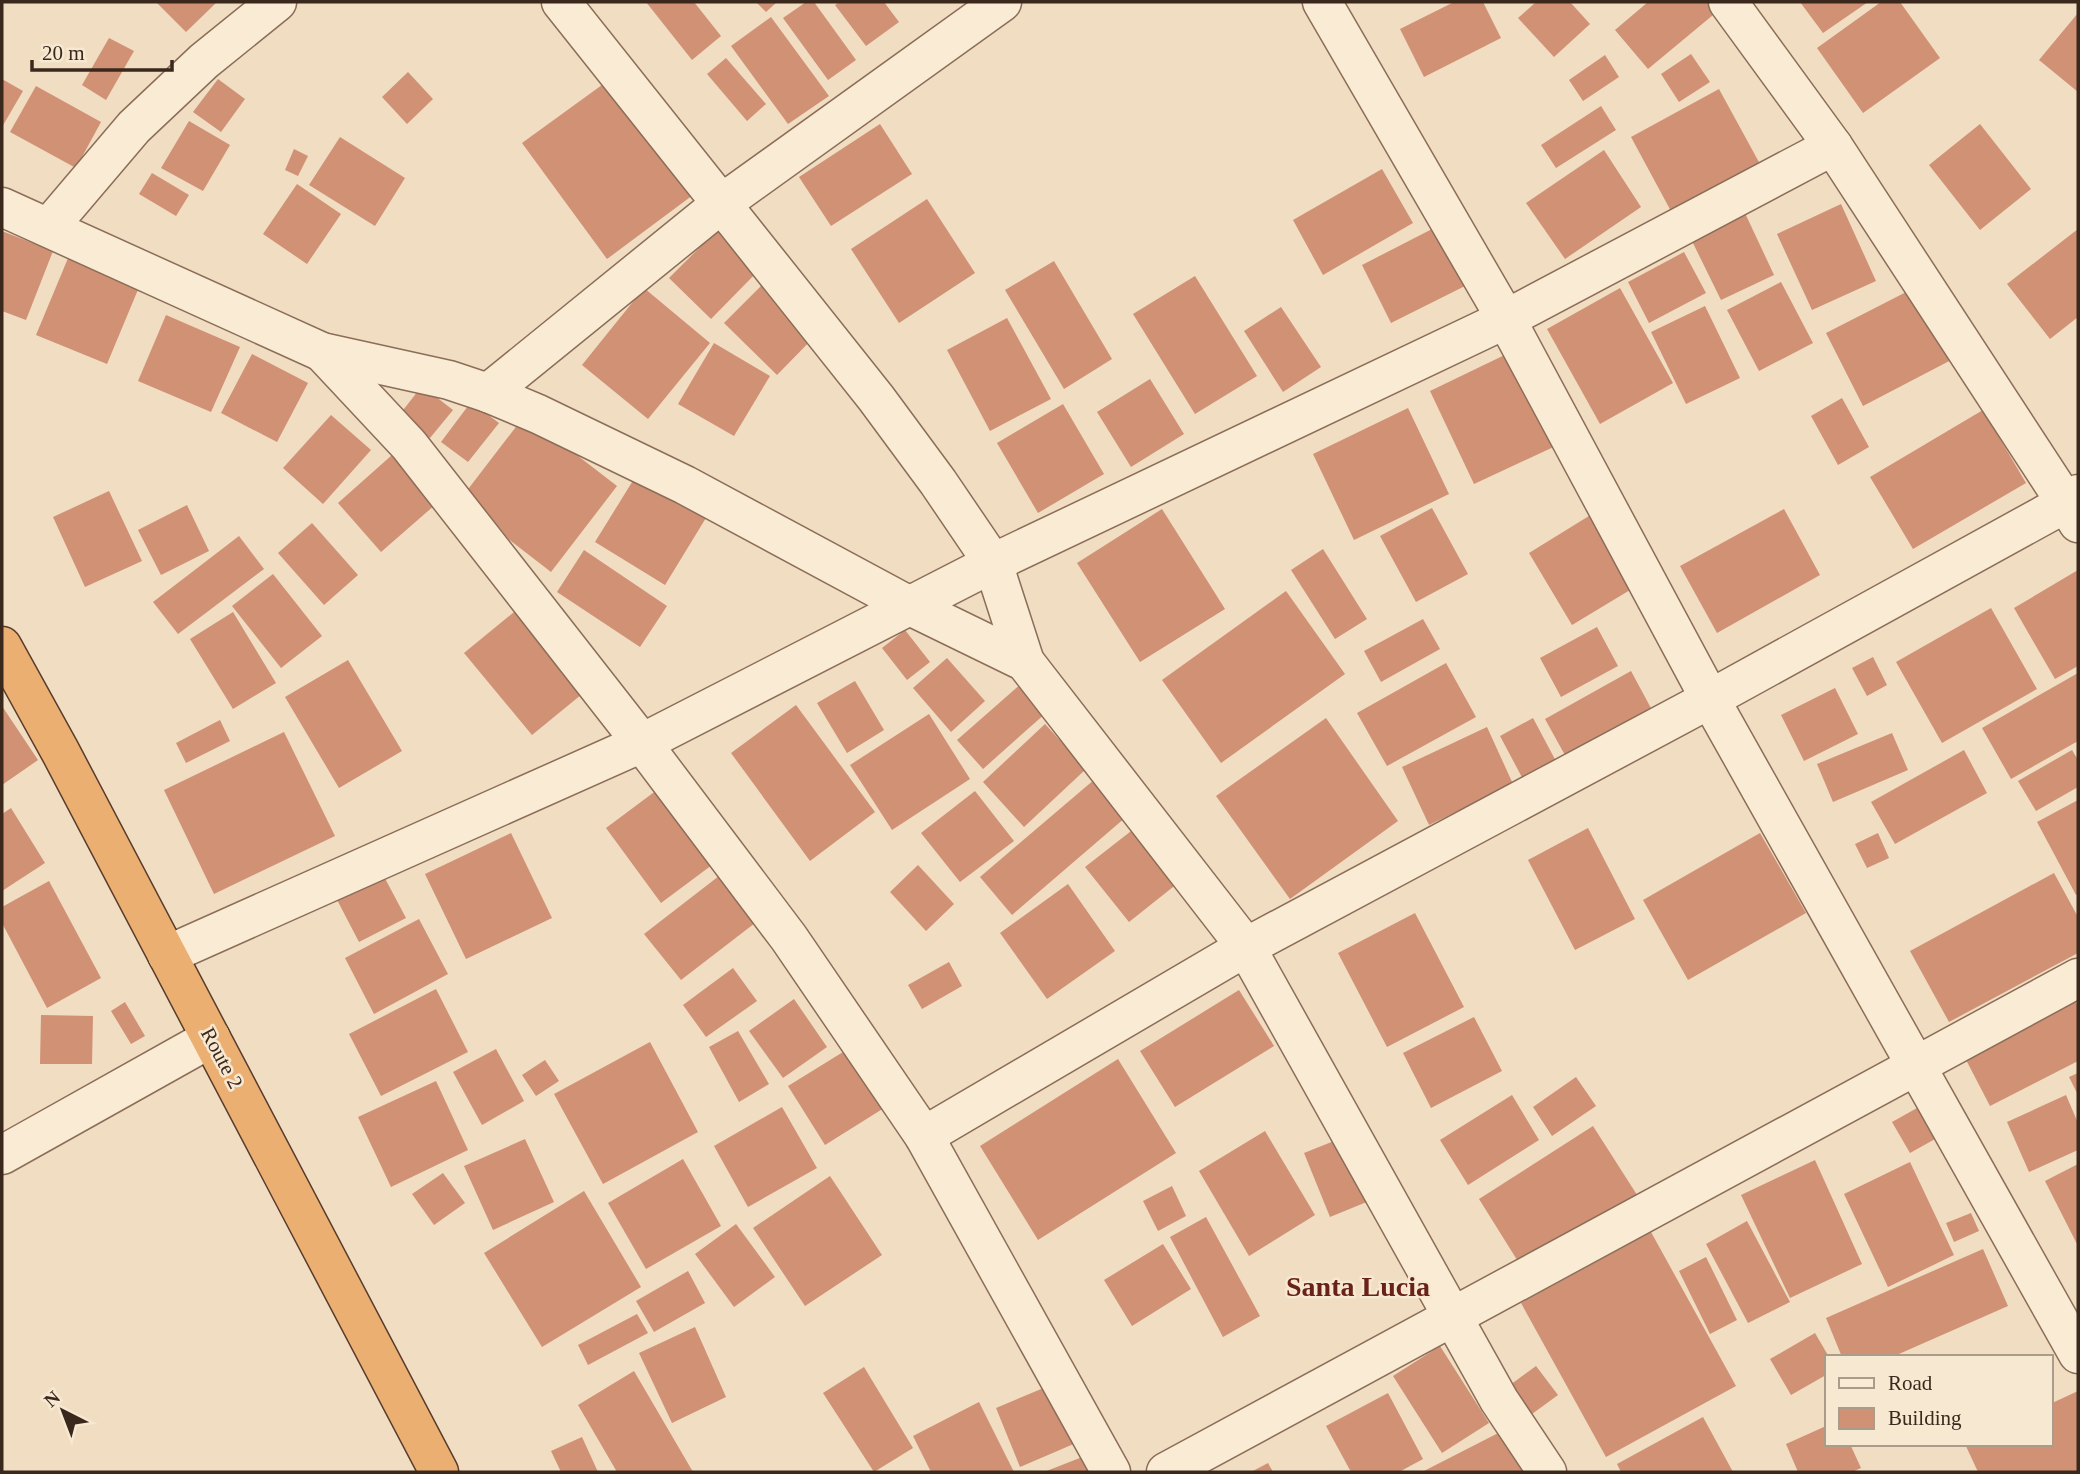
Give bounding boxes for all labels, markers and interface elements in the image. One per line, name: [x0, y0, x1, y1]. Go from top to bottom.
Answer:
scale bar: [32, 28, 172, 72]
text: 20 m: [42, 41, 85, 65]
street label: Route 2: [196, 1023, 248, 1093]
district label: Santa Lucia: [1286, 1271, 1430, 1302]
legend: [1825, 1355, 2052, 1446]
text: Road: [1888, 1371, 1933, 1395]
north arrow: [28, 1376, 98, 1446]
text: N: [40, 1386, 64, 1411]
text: Building: [1888, 1406, 1962, 1430]

